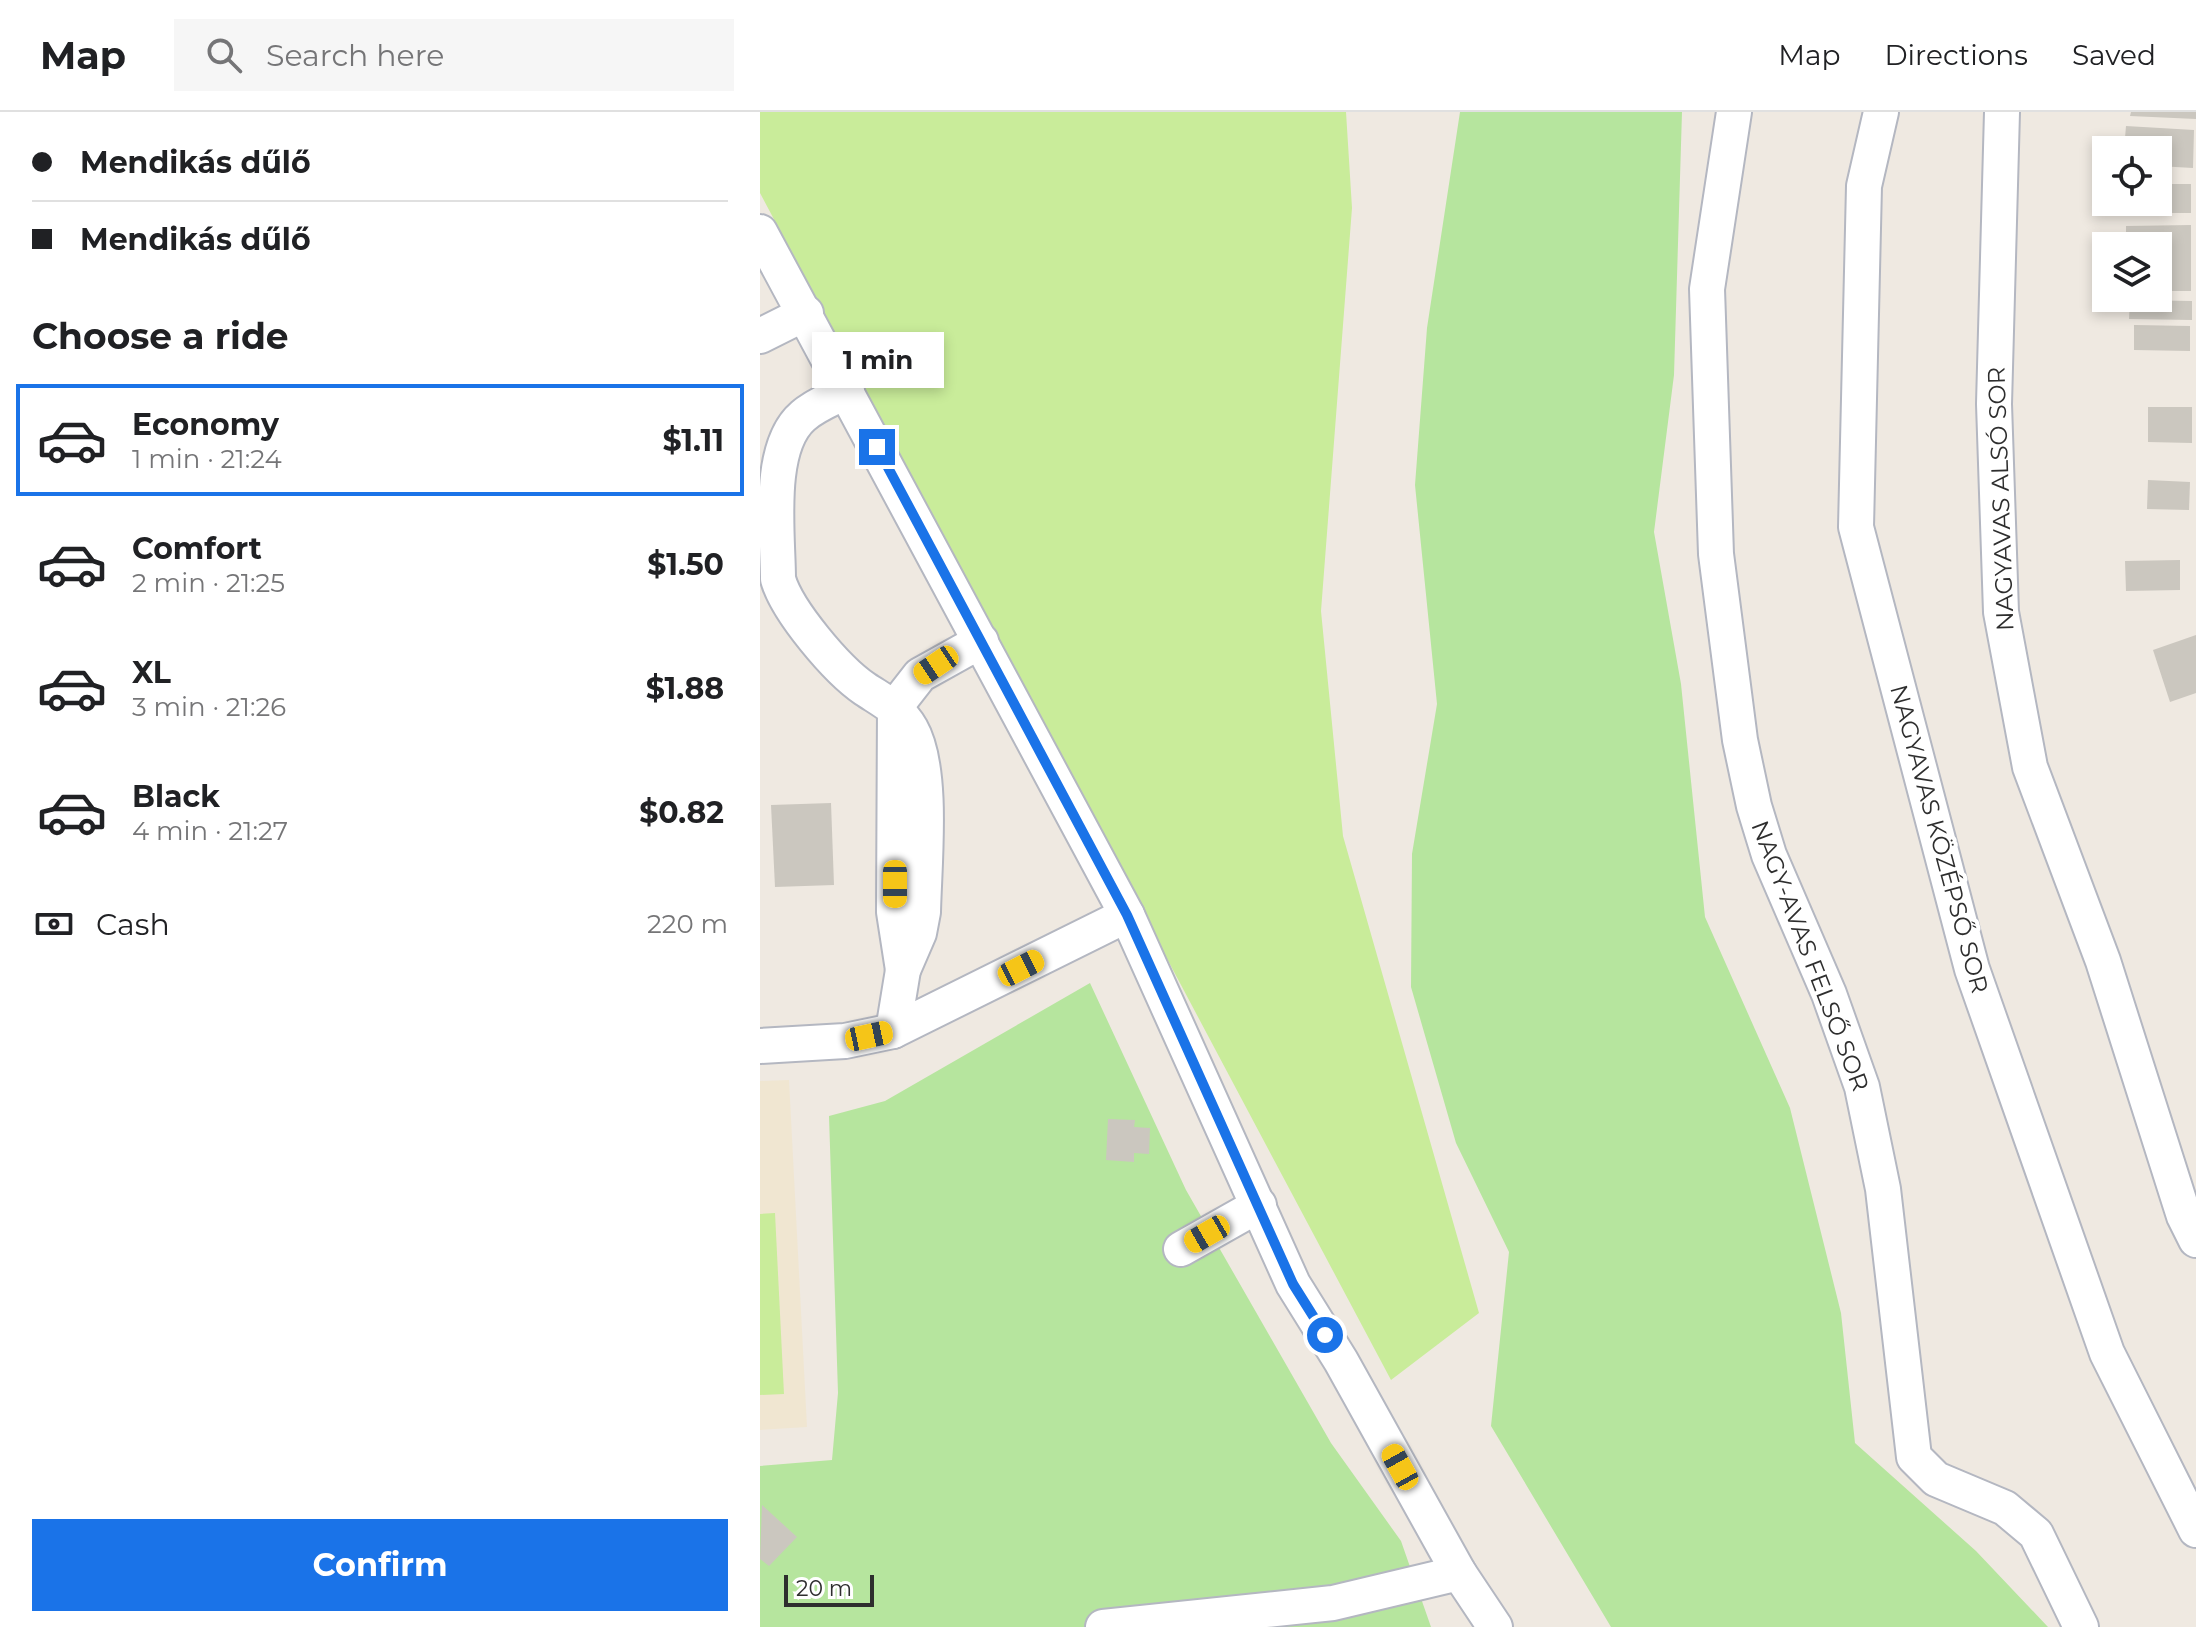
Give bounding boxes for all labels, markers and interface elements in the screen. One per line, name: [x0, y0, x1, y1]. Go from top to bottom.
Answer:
search box: [174, 19, 734, 91]
text: Map: [40, 32, 126, 79]
icon: search: [202, 33, 246, 77]
text: Search here: [266, 37, 444, 74]
text: Map: [1778, 38, 1840, 72]
text: Directions: [1884, 38, 2028, 72]
text: Saved: [2072, 38, 2156, 72]
map controls: [2092, 136, 2172, 312]
button: locate: [2092, 136, 2172, 216]
text: Mendikás dűlő: [80, 144, 311, 181]
text: Mendikás dűlő: [80, 221, 311, 258]
button: layers: [2092, 232, 2172, 312]
text: Choose a ride: [32, 314, 289, 358]
callout: 1 min: [811, 331, 943, 387]
text: 1 min: [843, 344, 913, 376]
street label: NAGYAVAS ALSÓ SOR: [1981, 366, 2020, 632]
icon: car: [36, 404, 108, 476]
text: Economy: [132, 406, 279, 443]
text: $1.11: [663, 422, 724, 459]
route end: [859, 429, 895, 465]
text: 1 min · 21:24: [132, 443, 282, 475]
icon: car: [36, 528, 108, 600]
text: Comfort: [132, 530, 262, 567]
text: $1.50: [647, 546, 724, 583]
text: 2 min · 21:25: [132, 567, 285, 599]
car: [909, 642, 963, 688]
icon: car: [36, 652, 108, 724]
text: XL: [132, 654, 171, 691]
text: $1.88: [646, 670, 724, 707]
street label: NAGYAVAS KÖZÉPSŐ SOR: [1884, 682, 1995, 996]
text: 3 min · 21:26: [132, 691, 286, 723]
icon: car: [36, 776, 108, 848]
text: Black: [132, 778, 220, 815]
text: $0.82: [639, 794, 724, 831]
text: 4 min · 21:27: [132, 815, 288, 847]
street label: NAGY-AVAS FELSŐ SOR: [1745, 816, 1876, 1095]
car: [883, 860, 907, 908]
icon: cash: [32, 902, 76, 946]
text: Cash: [96, 906, 170, 943]
text: 220 m: [647, 908, 728, 940]
car: [994, 946, 1048, 990]
car: [843, 1019, 895, 1053]
car: [1180, 1212, 1234, 1256]
route start: [1307, 1317, 1343, 1353]
car: [1378, 1440, 1422, 1494]
button: Confirm: [32, 1519, 728, 1611]
scale bar: [784, 1571, 874, 1607]
text: 20 m: [796, 1575, 852, 1602]

